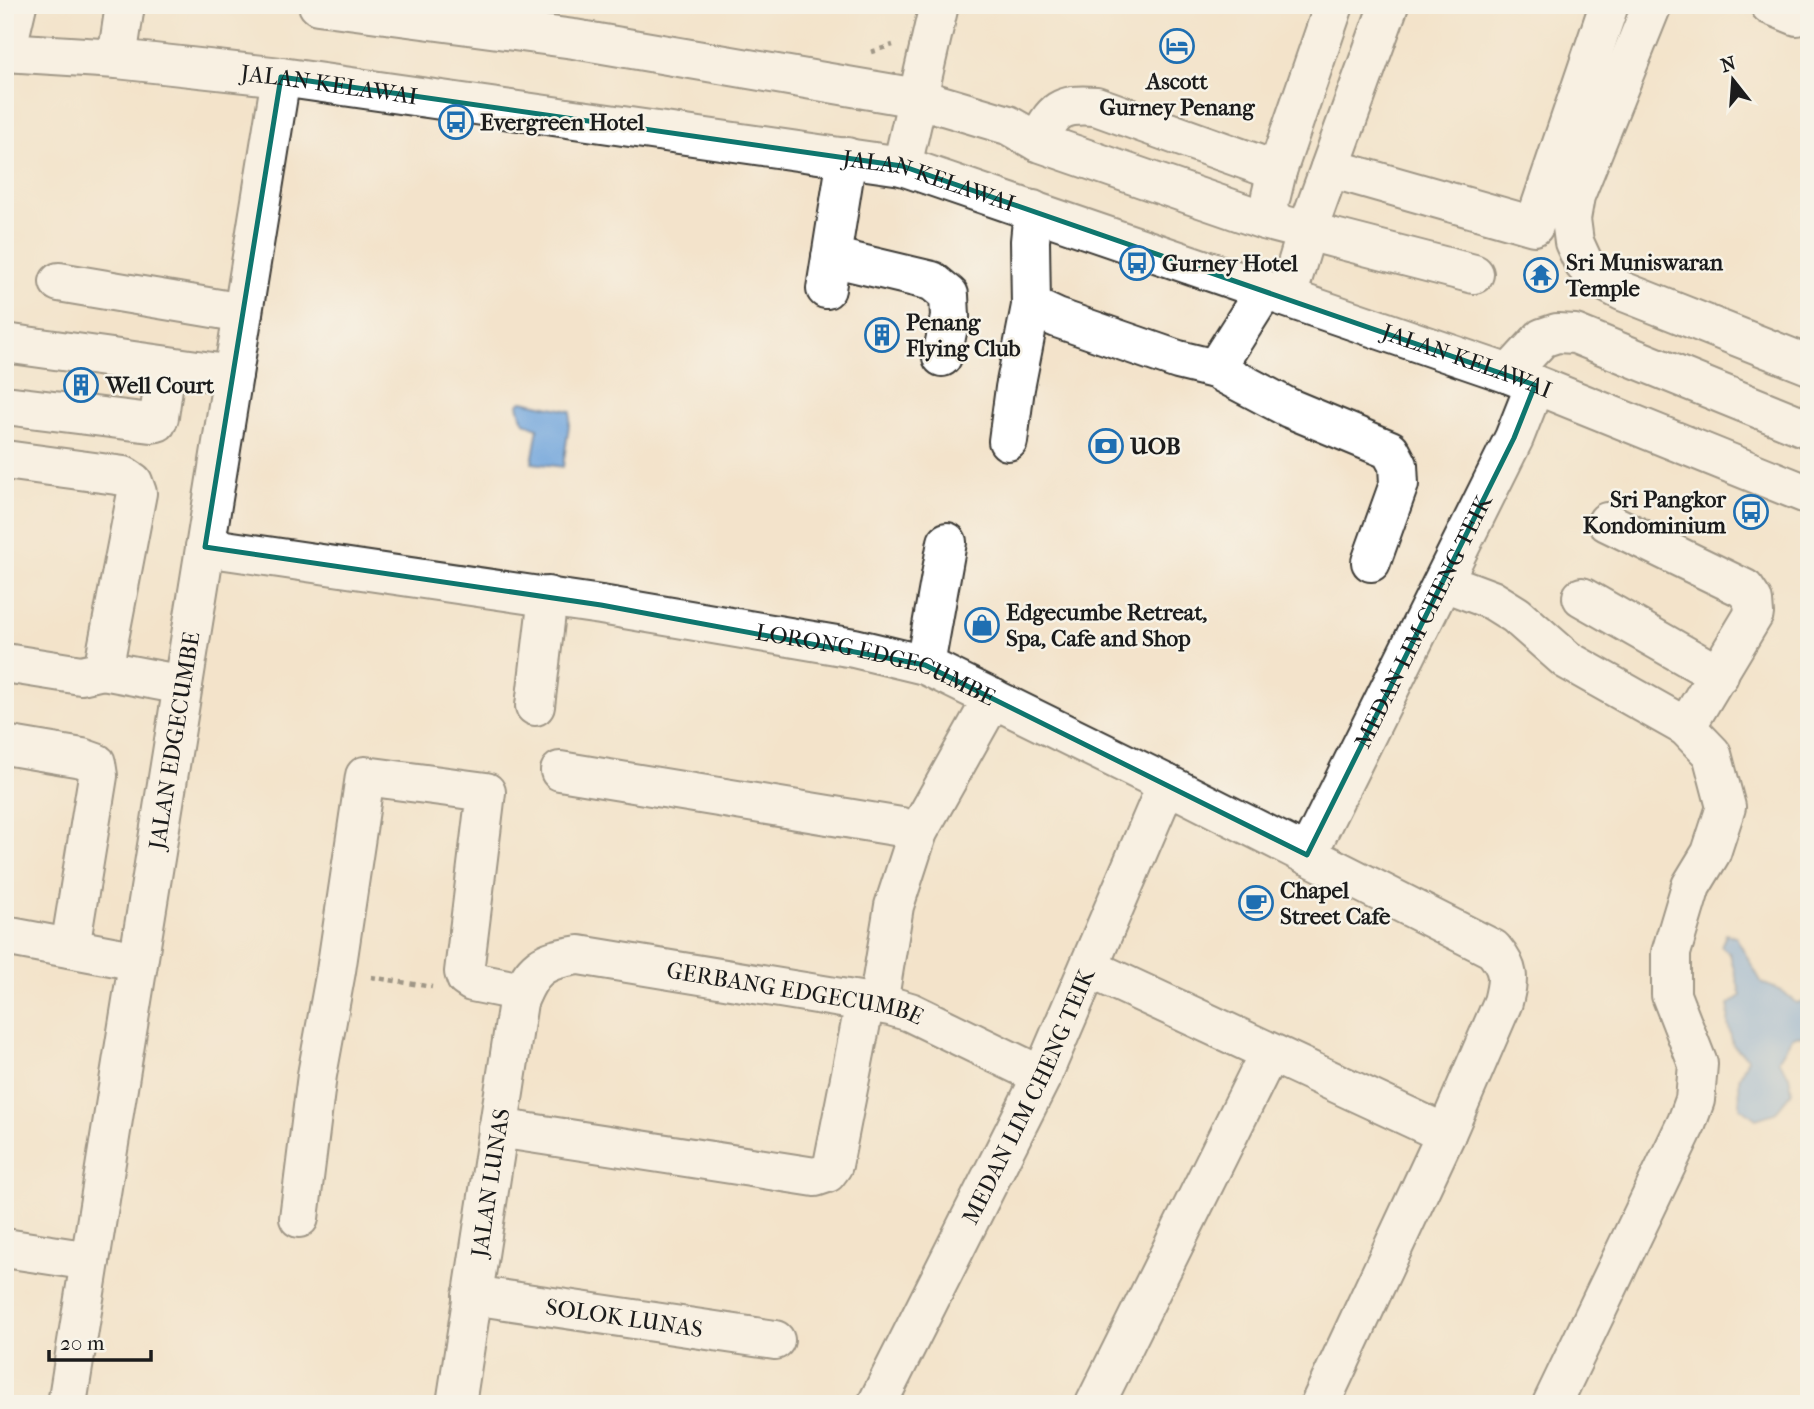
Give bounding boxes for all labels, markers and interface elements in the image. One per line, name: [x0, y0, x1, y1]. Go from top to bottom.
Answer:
hotel icon: Ascott Gurney Penang: [1158, 27, 1196, 65]
north arrow: [1699, 46, 1769, 116]
text: N: [1718, 52, 1739, 77]
street label: JALAN KELAWAI: [237, 59, 420, 110]
place label: Ascott Gurney Penang: [1100, 68, 1255, 121]
bus stop icon: Evergreen Hotel: [437, 103, 475, 141]
place label: Evergreen Hotel: [480, 109, 645, 136]
street label: JALAN KELAWAI: [839, 144, 1019, 217]
bus stop icon: Gurney Hotel: [1118, 244, 1156, 282]
place label: Sri Muniswaran Temple: [1565, 249, 1724, 302]
place label: Gurney Hotel: [1162, 250, 1298, 277]
temple icon: Sri Muniswaran Temple: [1522, 256, 1560, 294]
place label: Penang Flying Club: [905, 309, 1021, 362]
building icon: Penang Flying Club: [863, 316, 901, 354]
street label: JALAN KELAWAI: [1377, 317, 1556, 403]
building icon: Well Court: [62, 366, 100, 404]
place label: Well Court: [105, 372, 215, 399]
bank icon: UOB: [1087, 427, 1125, 465]
place label: UOB: [1129, 433, 1181, 460]
place label: Sri Pangkor Kondominium: [1583, 486, 1727, 539]
street label: MEDAN LIM CHENG TEIK: [1349, 489, 1498, 752]
bus stop icon: Sri Pangkor Kondominium: [1732, 493, 1770, 531]
place label: Edgecumbe Retreat, Spa, Cafe and Shop: [1006, 599, 1208, 652]
shop icon: Edgecumbe Retreat, Spa, Cafe and Shop: [963, 606, 1001, 644]
street label: LORONG EDGECUMBE: [754, 618, 1000, 711]
street label: JALAN EDGECUMBE: [143, 630, 205, 853]
place label: Chapel Street Cafe: [1280, 877, 1391, 930]
cafe icon: Chapel Street Cafe: [1237, 884, 1275, 922]
street label: GERBANG EDGECUMBE: [665, 956, 928, 1030]
street label: MEDAN LIM CHENG TEIK: [956, 963, 1100, 1229]
street label: JALAN LUNAS: [465, 1106, 515, 1261]
street label: SOLOK LUNAS: [544, 1293, 705, 1343]
scale bar: [49, 1318, 150, 1362]
text: 20 m: [60, 1331, 105, 1355]

